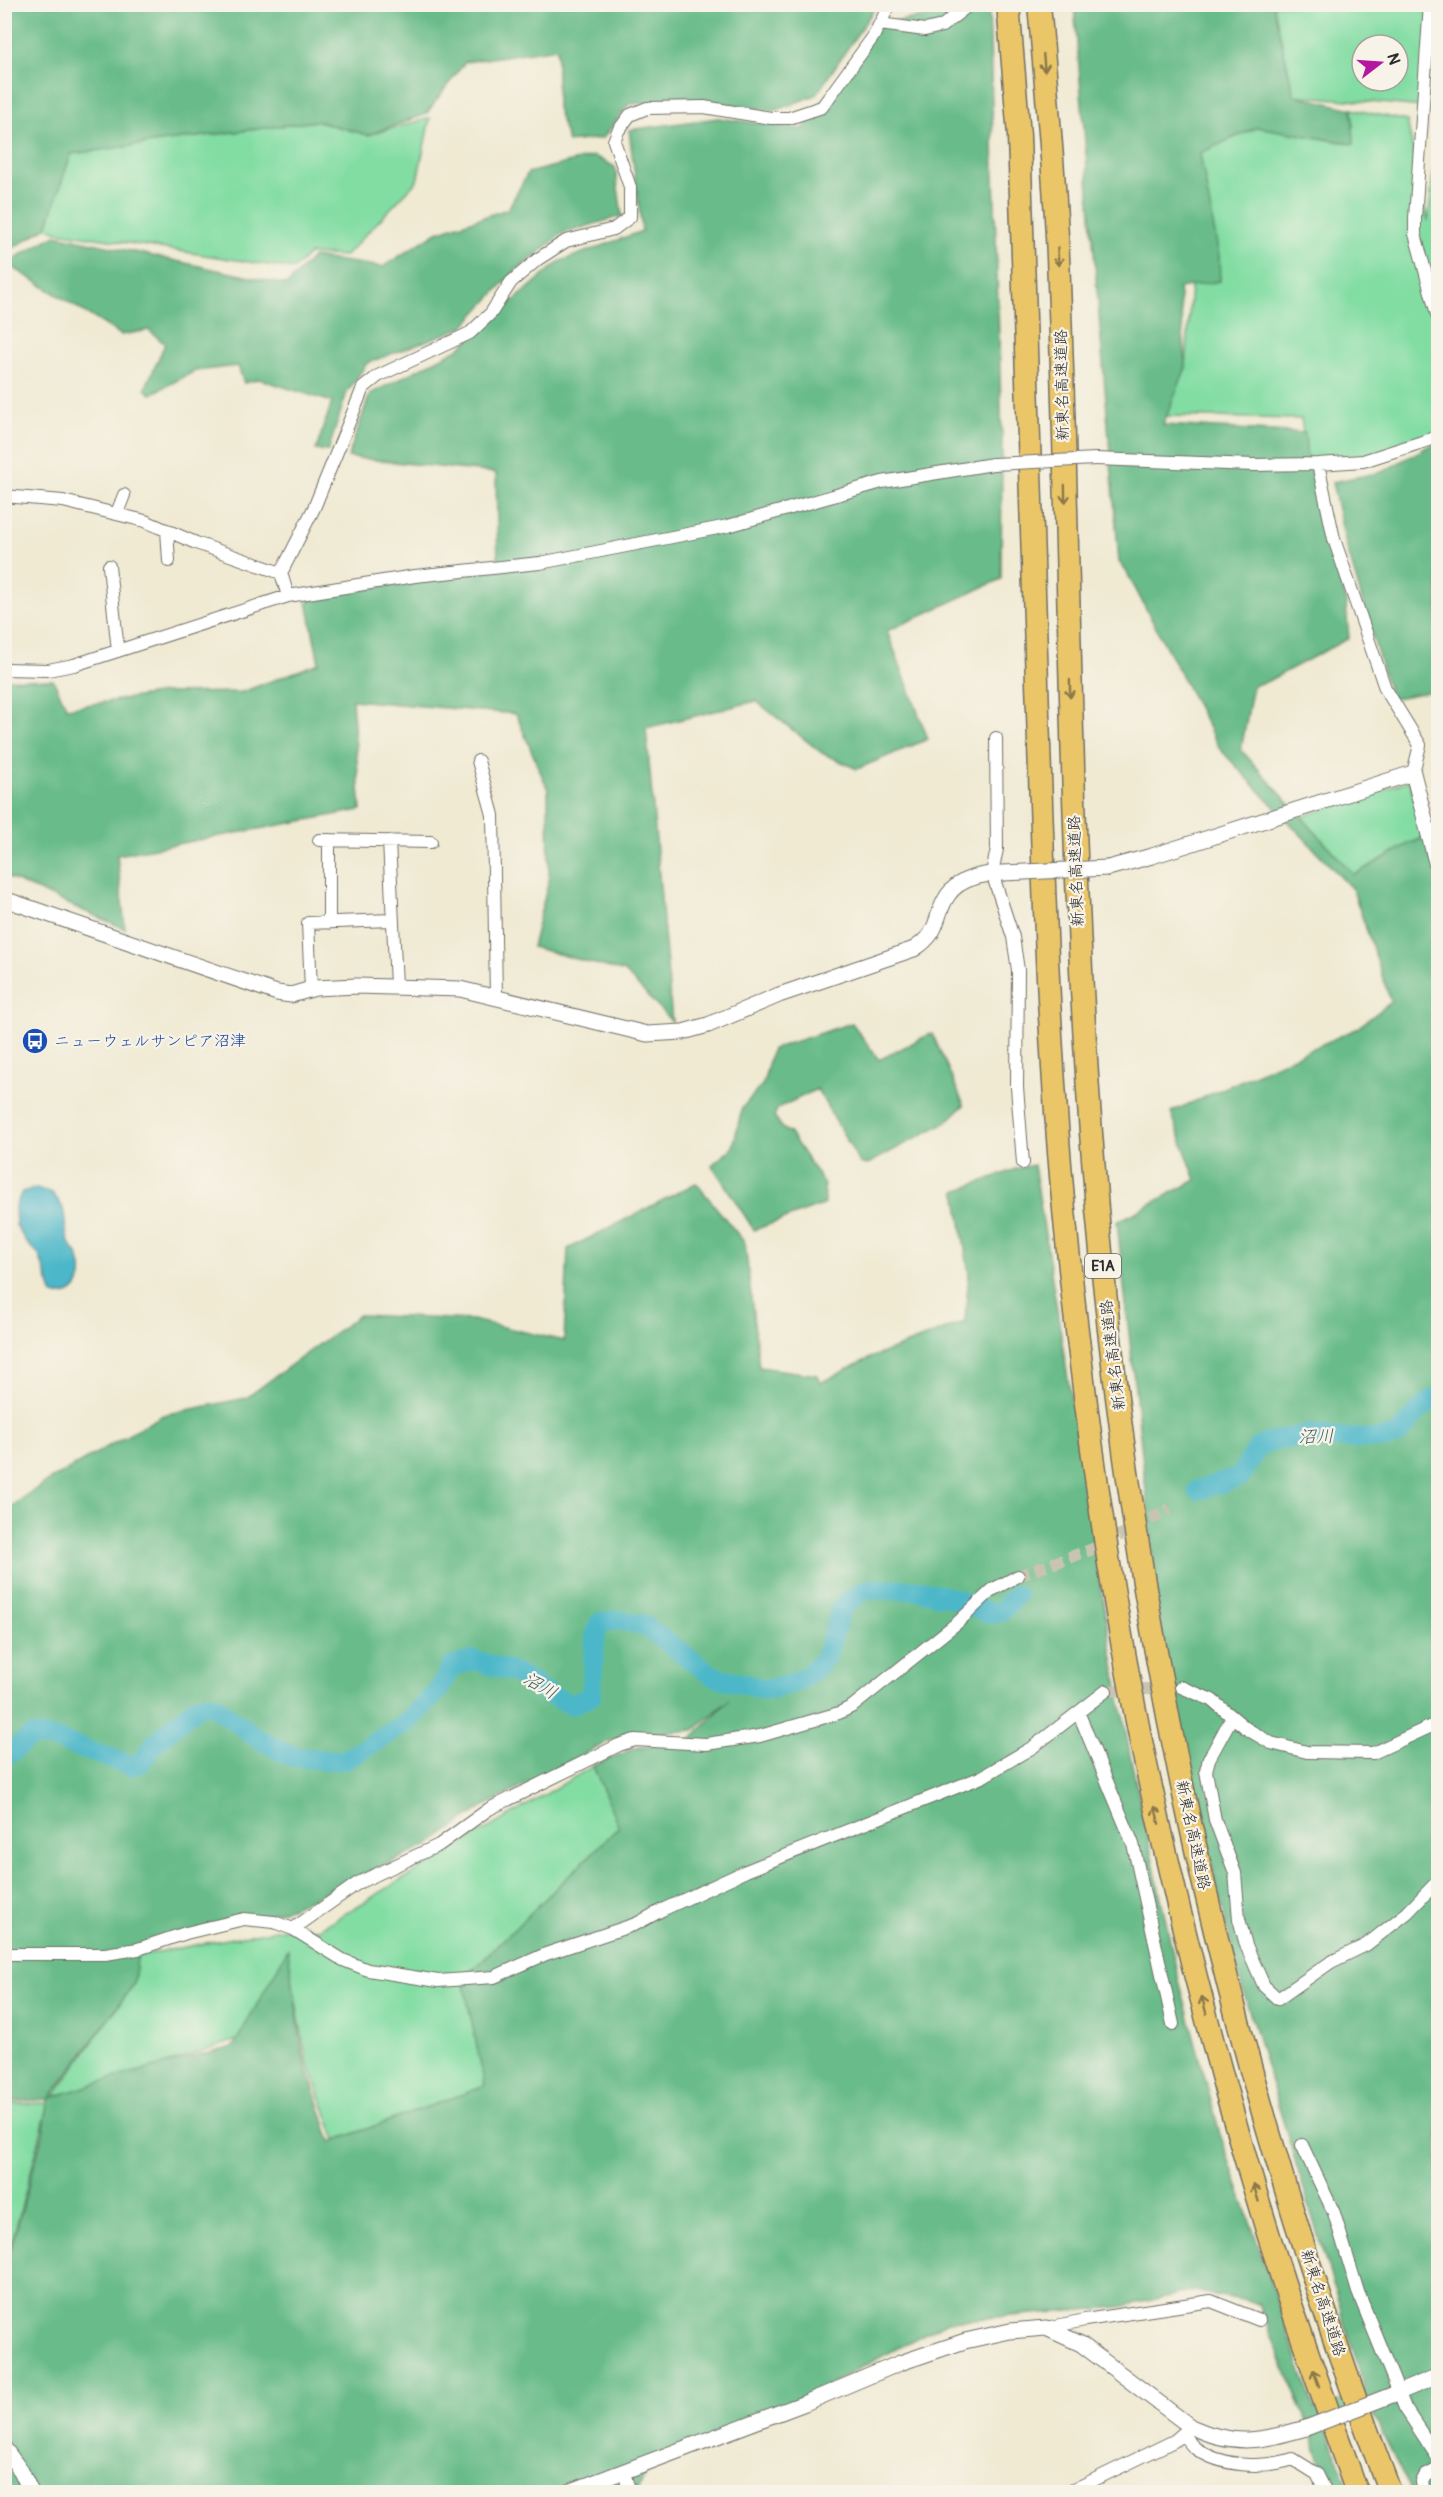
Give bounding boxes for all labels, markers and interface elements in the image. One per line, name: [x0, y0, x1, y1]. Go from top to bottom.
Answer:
north arrow: [1350, 33, 1410, 93]
text: N: [1382, 51, 1405, 67]
one-way arrow: [1039, 52, 1050, 72]
one-way arrow: [1053, 247, 1064, 267]
street label: 新東名高速道路: [1051, 329, 1073, 441]
one-way arrow: [1059, 484, 1071, 504]
one-way arrow: [1064, 679, 1076, 699]
street label: 新東名高速道路: [1064, 815, 1088, 927]
bus stop icon: ニューウェルサンピア沼津: [20, 1026, 50, 1056]
place label: ニューウェルサンピア沼津: [54, 1031, 246, 1051]
road number: E1A: [1085, 1254, 1121, 1278]
street label: 新東名高速道路: [1096, 1298, 1130, 1412]
water label: 沼川: [1298, 1425, 1334, 1449]
water label: 沼川: [519, 1667, 561, 1705]
street label: 新東名高速道路: [1172, 1778, 1214, 1892]
one-way arrow: [1151, 1806, 1163, 1825]
one-way arrow: [1197, 1996, 1209, 2015]
one-way arrow: [1250, 2183, 1261, 2202]
street label: 新東名高速道路: [1296, 2247, 1350, 2359]
one-way arrow: [1310, 2369, 1321, 2388]

